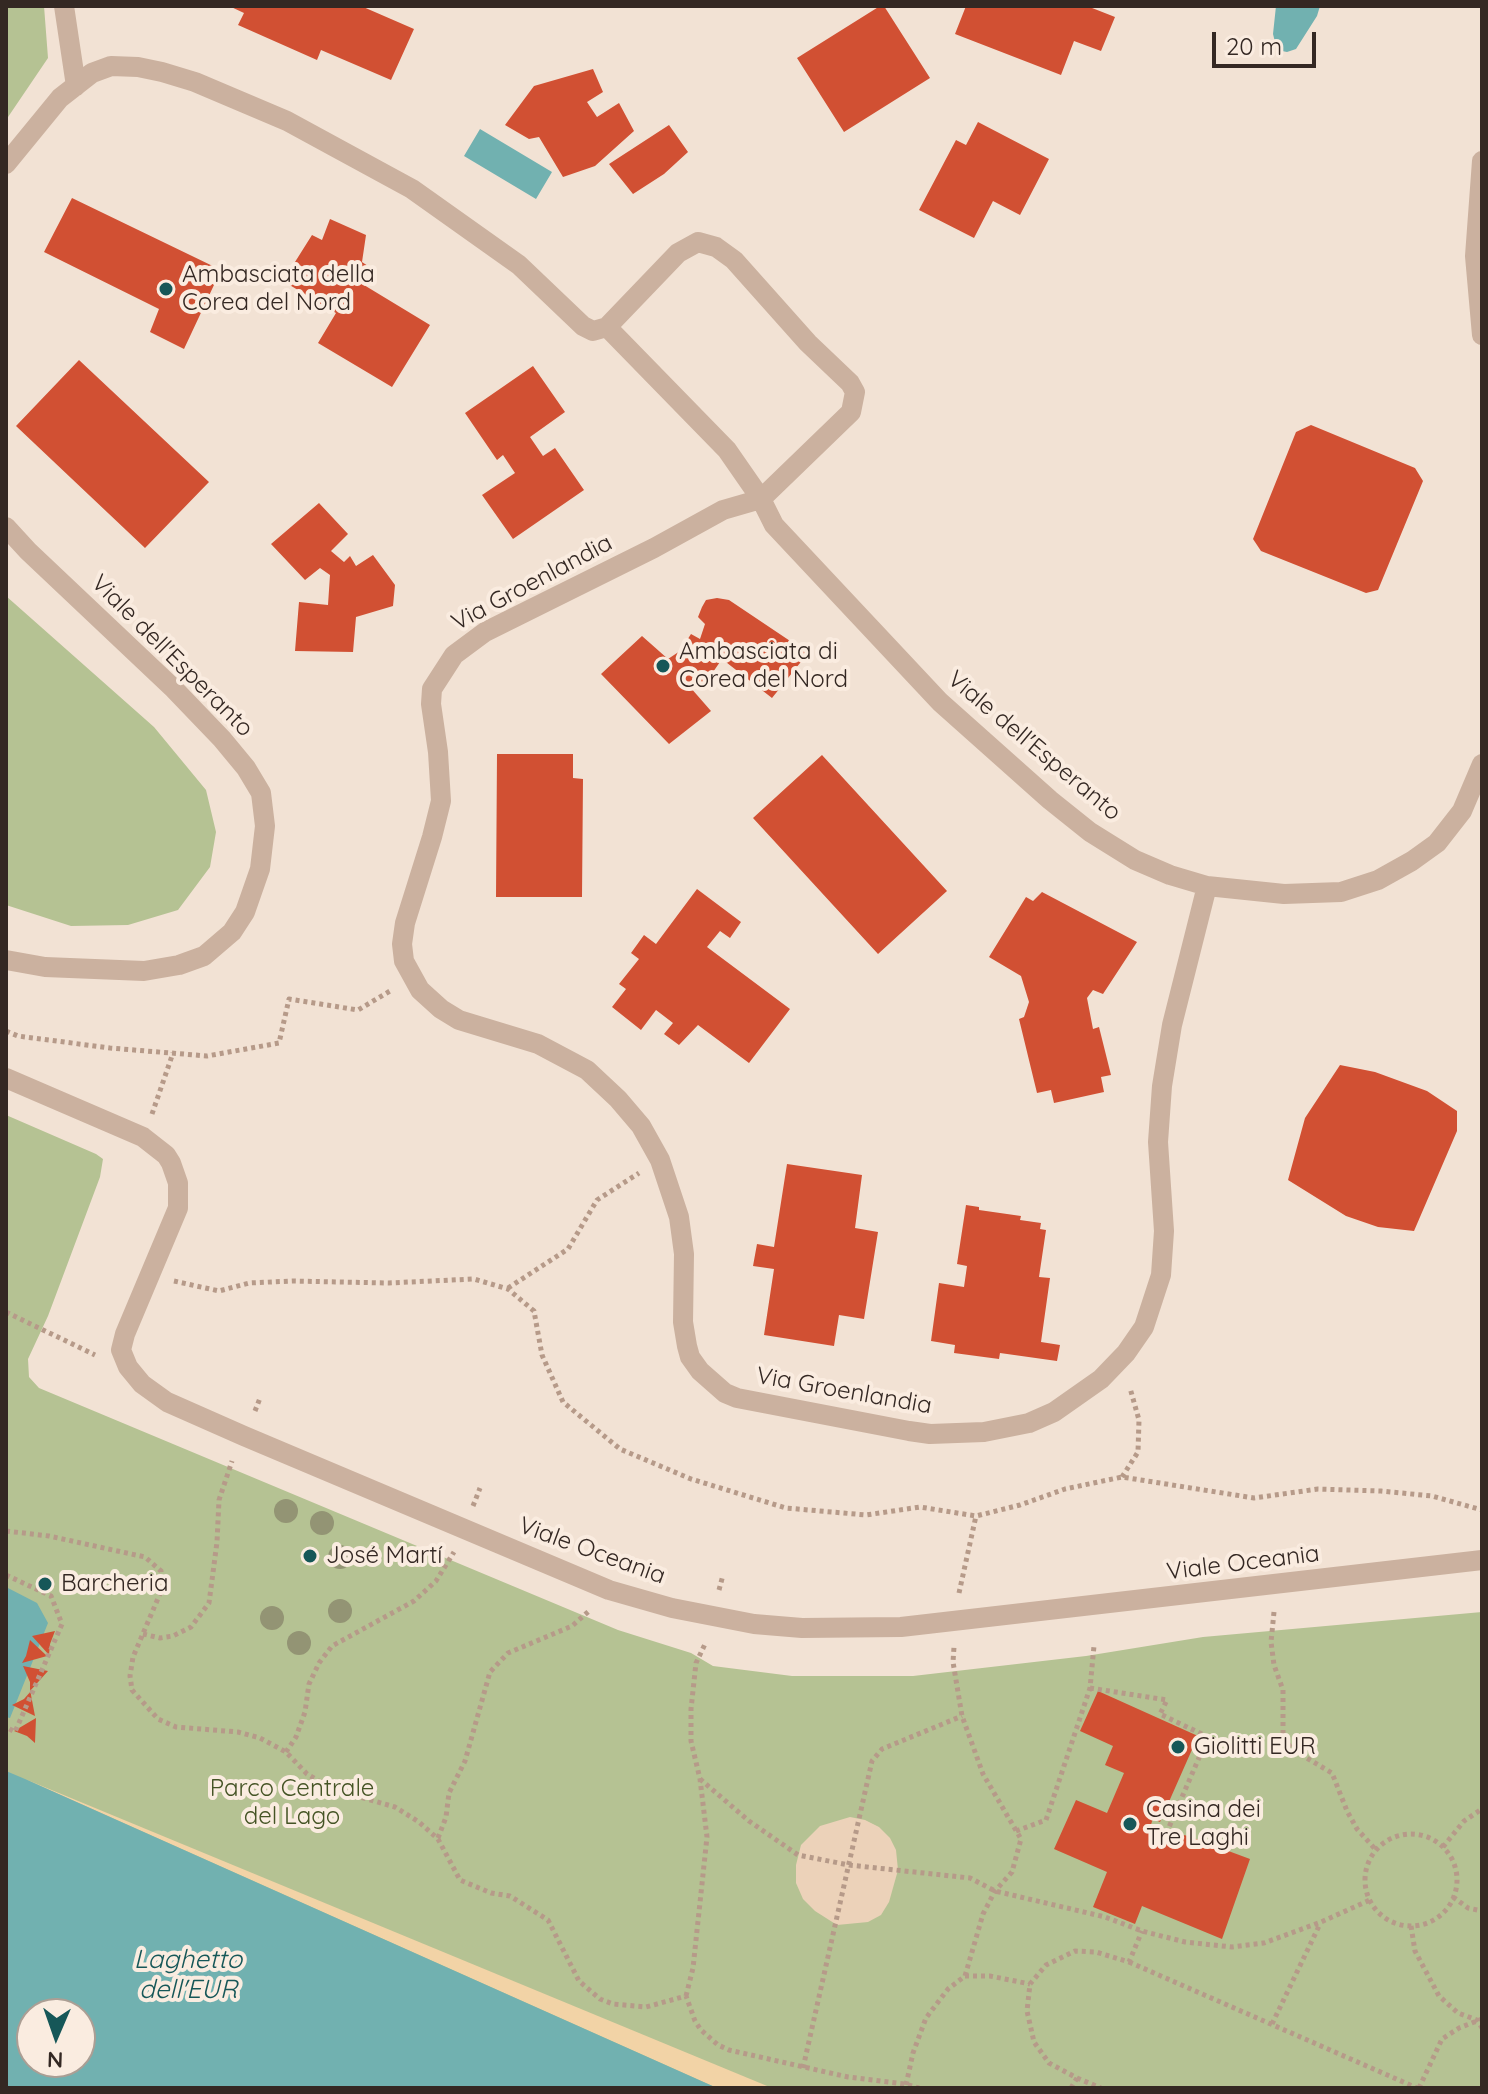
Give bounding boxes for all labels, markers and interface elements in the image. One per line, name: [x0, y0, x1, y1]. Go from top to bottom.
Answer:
scale bar: [1216, 16, 1320, 66]
text: 20 m: [1226, 31, 1282, 61]
place label: Ambasciata della Corea del Nord: [182, 261, 375, 317]
marker: Ambasciata della Corea del Nord: [157, 280, 175, 298]
street label: Via Groenlandia: [447, 529, 617, 637]
street label: Viale dell'Esperanto: [85, 569, 259, 743]
place label: Ambasciata di Corea del Nord: [679, 638, 848, 694]
marker: Ambasciata di Corea del Nord: [654, 657, 672, 675]
street label: Viale dell'Esperanto: [941, 665, 1127, 827]
street label: Via Groenlandia: [754, 1361, 934, 1421]
street label: Viale Oceania: [515, 1511, 669, 1591]
street label: Viale Oceania: [1165, 1539, 1321, 1587]
place label: José Martí: [326, 1542, 442, 1570]
marker: José Martí: [301, 1547, 319, 1565]
place label: Barcheria: [61, 1570, 168, 1598]
marker: Barcheria: [36, 1575, 54, 1593]
place label: Giolitti EUR: [1194, 1733, 1316, 1761]
marker: Giolitti EUR: [1169, 1738, 1187, 1756]
park label: Parco Centrale del Lago: [210, 1775, 374, 1831]
place label: Casina dei Tre Laghi: [1146, 1796, 1261, 1852]
marker: Casina dei Tre Laghi: [1121, 1815, 1139, 1833]
water label: Laghetto dell'EUR: [134, 1944, 242, 2006]
north arrow: [16, 1998, 96, 2078]
text: N: [47, 2046, 64, 2074]

